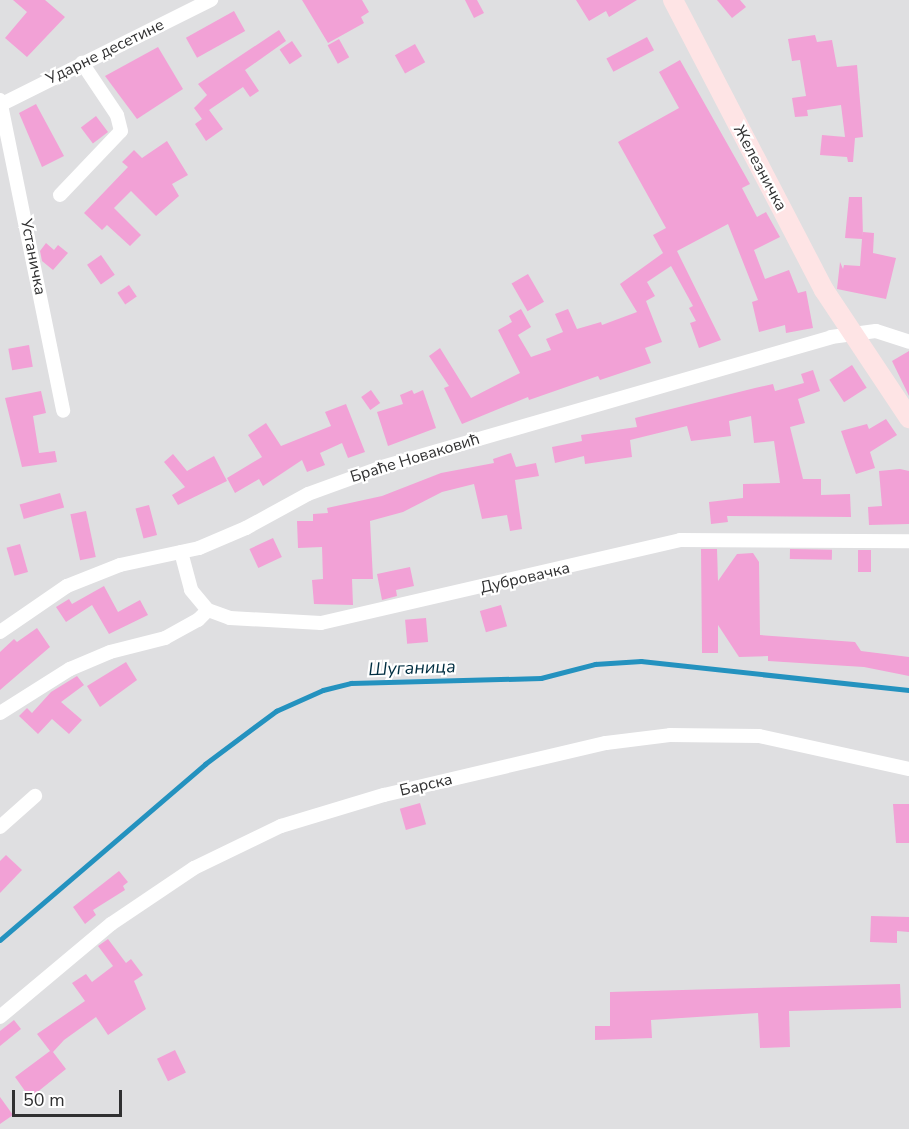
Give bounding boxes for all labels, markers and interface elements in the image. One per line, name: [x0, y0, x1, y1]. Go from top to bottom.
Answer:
street label: Ударне десетине: [43, 15, 167, 89]
street label: Железничка: [729, 122, 791, 214]
street label: Устаничка: [16, 217, 50, 297]
street label: Браће Новаковић: [348, 429, 482, 487]
street label: Дубровачка: [478, 558, 572, 598]
water label: Шуганица: [368, 656, 456, 680]
street label: Барска: [398, 770, 454, 800]
scale bar: [15, 1078, 124, 1116]
text: 50 m: [23, 1088, 65, 1112]

